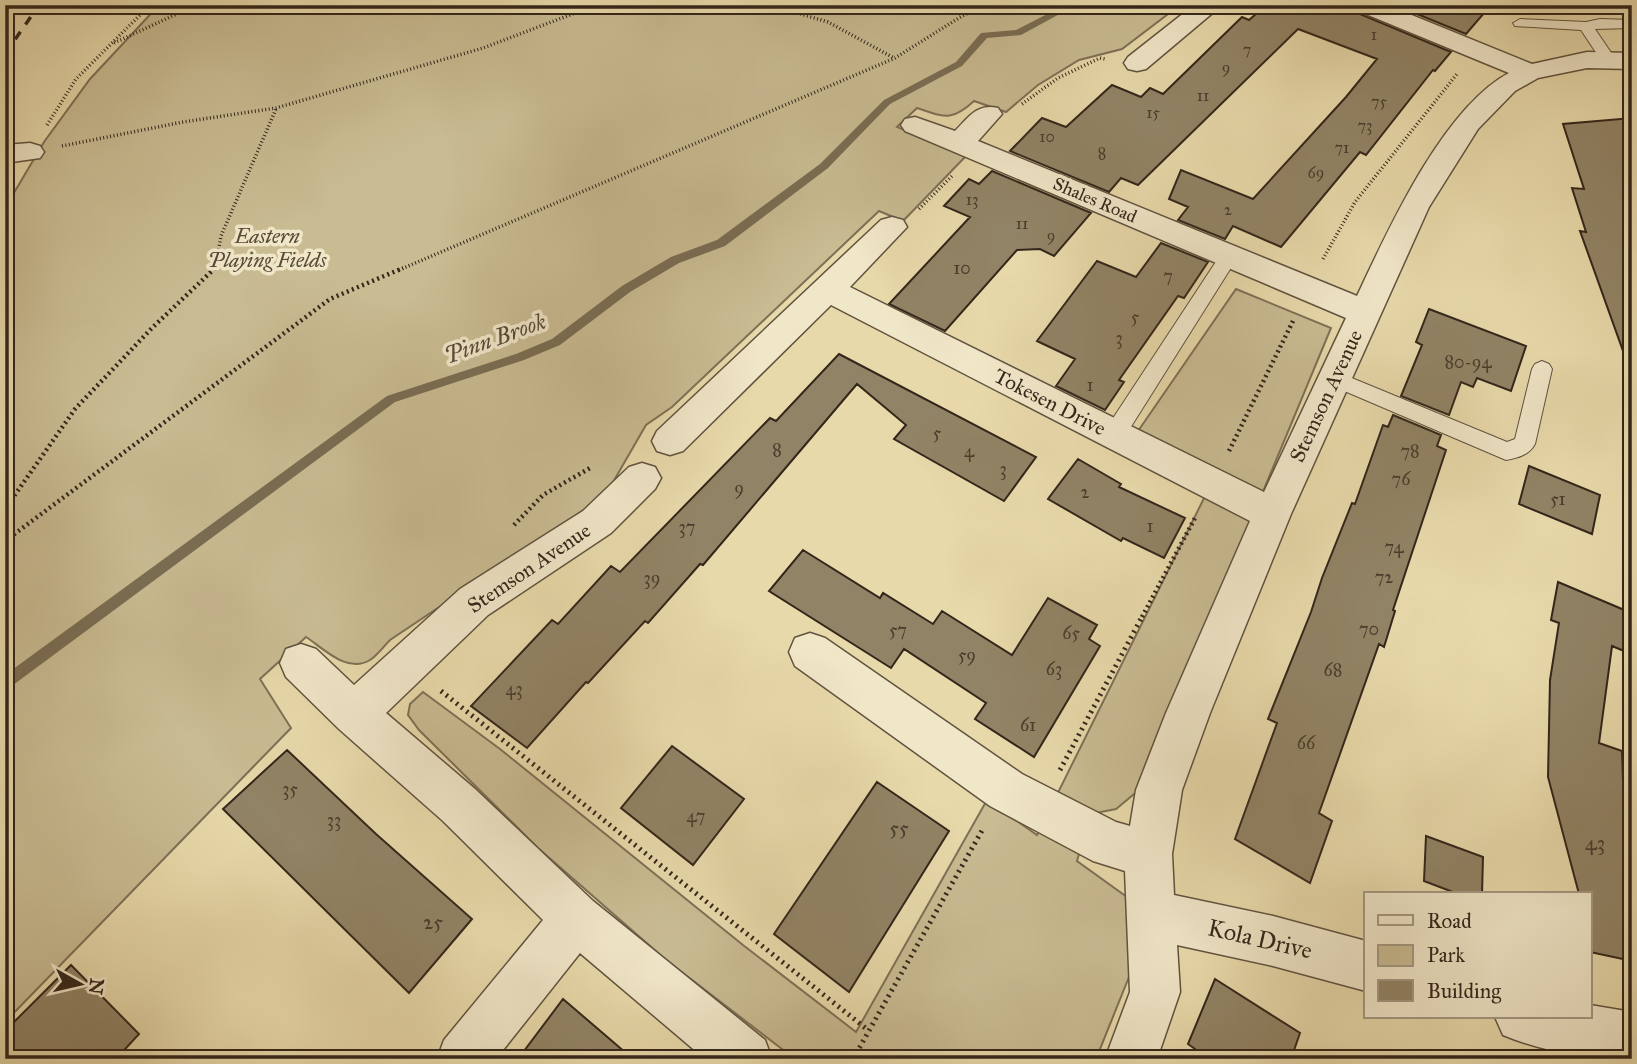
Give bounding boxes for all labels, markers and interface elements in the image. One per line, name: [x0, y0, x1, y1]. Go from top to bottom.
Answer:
house number: 1: [1371, 25, 1377, 44]
house number: 7: [1243, 40, 1251, 59]
house number: 9: [1222, 58, 1230, 77]
house number: 11: [1197, 86, 1209, 105]
house number: 75: [1371, 92, 1388, 111]
house number: 15: [1146, 103, 1160, 122]
house number: 73: [1358, 116, 1372, 135]
house number: 10: [1039, 127, 1055, 146]
house number: 71: [1335, 138, 1349, 157]
house number: 8: [1098, 144, 1106, 163]
house number: 69: [1308, 163, 1324, 182]
street label: Shales Road: [1050, 172, 1140, 228]
house number: 13: [966, 190, 978, 209]
house number: 2: [1224, 200, 1232, 219]
house number: 11: [1016, 214, 1028, 233]
park label: Eastern Playing Fields: [208, 223, 327, 273]
house number: 9: [1047, 226, 1055, 245]
house number: 10: [953, 257, 971, 279]
house number: 7: [1163, 265, 1173, 287]
house number: 5: [1131, 306, 1140, 328]
water label: Pinn Brook: [440, 307, 550, 369]
street label: Stemson Avenue: [1284, 325, 1368, 466]
house number: 3: [1115, 327, 1123, 349]
house number: 80-94: [1444, 351, 1493, 373]
street label: Tokesen Drive: [990, 363, 1111, 441]
house number: 1: [1086, 374, 1094, 396]
house number: 5: [933, 422, 942, 444]
house number: 8: [772, 439, 782, 461]
house number: 4: [964, 440, 975, 462]
house number: 78: [1400, 440, 1420, 462]
house number: 3: [999, 458, 1007, 480]
house number: 76: [1392, 468, 1411, 490]
house number: 9: [734, 477, 744, 499]
house number: 2: [1081, 481, 1090, 503]
house number: 51: [1550, 488, 1566, 510]
house number: 1: [1146, 515, 1154, 537]
house number: 37: [679, 516, 695, 538]
street label: Stemson Avenue: [462, 517, 596, 619]
house number: 74: [1384, 536, 1405, 558]
house number: 72: [1375, 566, 1393, 588]
house number: 39: [644, 567, 660, 589]
house number: 70: [1359, 618, 1379, 640]
house number: 57: [889, 619, 907, 641]
house number: 65: [1062, 622, 1080, 644]
house number: 59: [958, 644, 976, 666]
house number: 63: [1046, 658, 1062, 680]
house number: 68: [1324, 659, 1342, 681]
house number: 43: [505, 678, 523, 700]
house number: 61: [1020, 714, 1036, 736]
house number: 66: [1297, 732, 1316, 754]
house number: 35: [282, 778, 298, 800]
house number: 47: [687, 805, 705, 827]
house number: 33: [327, 809, 341, 831]
house number: 55: [889, 815, 909, 841]
house number: 43: [1585, 830, 1605, 856]
legend: [1364, 892, 1592, 1018]
text: Road: [1427, 908, 1472, 934]
house number: 25: [423, 909, 443, 935]
street label: Kola Drive: [1205, 912, 1315, 966]
text: Park: [1427, 942, 1465, 968]
north arrow: [46, 948, 116, 1018]
text: N: [84, 977, 109, 996]
text: Building: [1427, 978, 1501, 1004]

